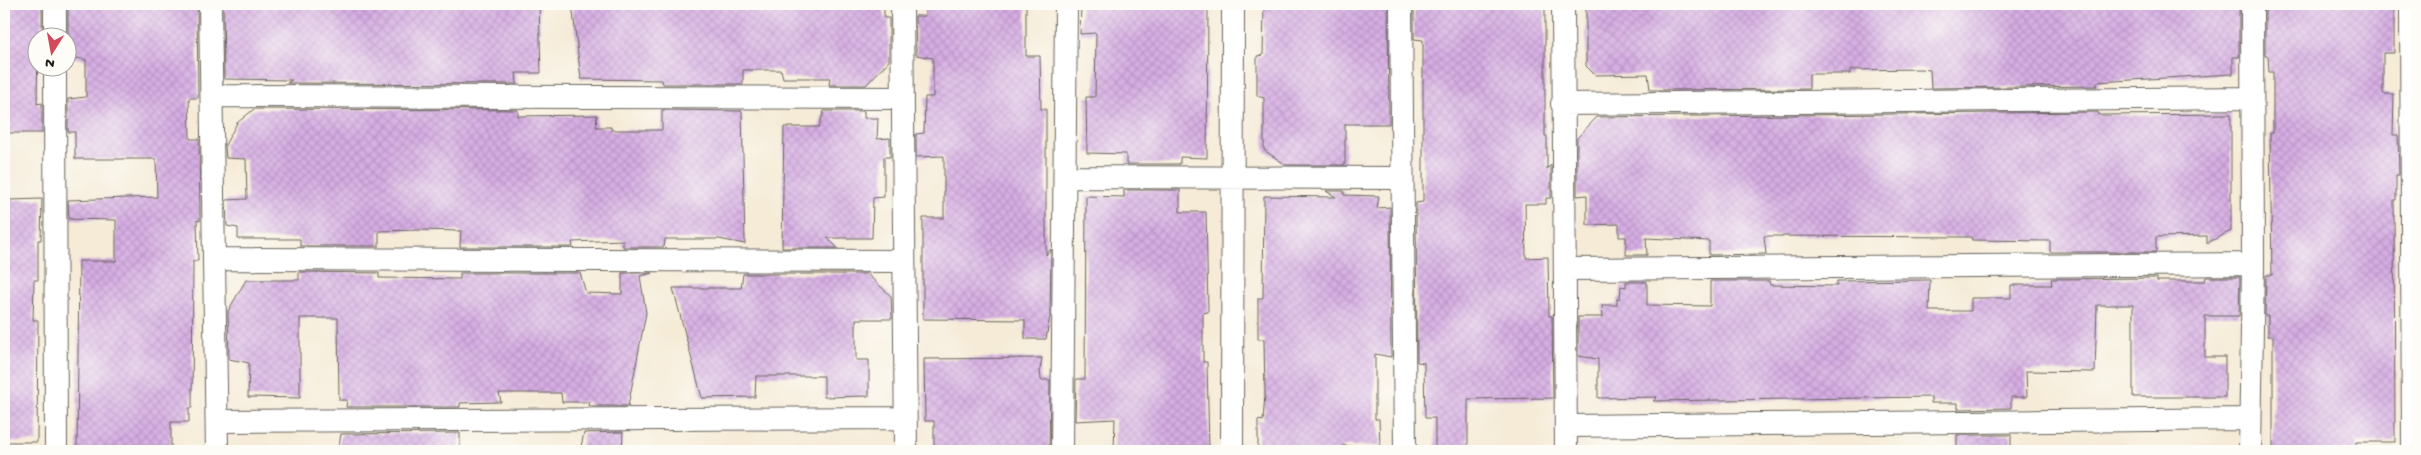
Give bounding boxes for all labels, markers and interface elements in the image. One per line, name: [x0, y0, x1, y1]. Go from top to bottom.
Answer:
north arrow: [28, 28, 78, 78]
text: N: [44, 53, 56, 72]

